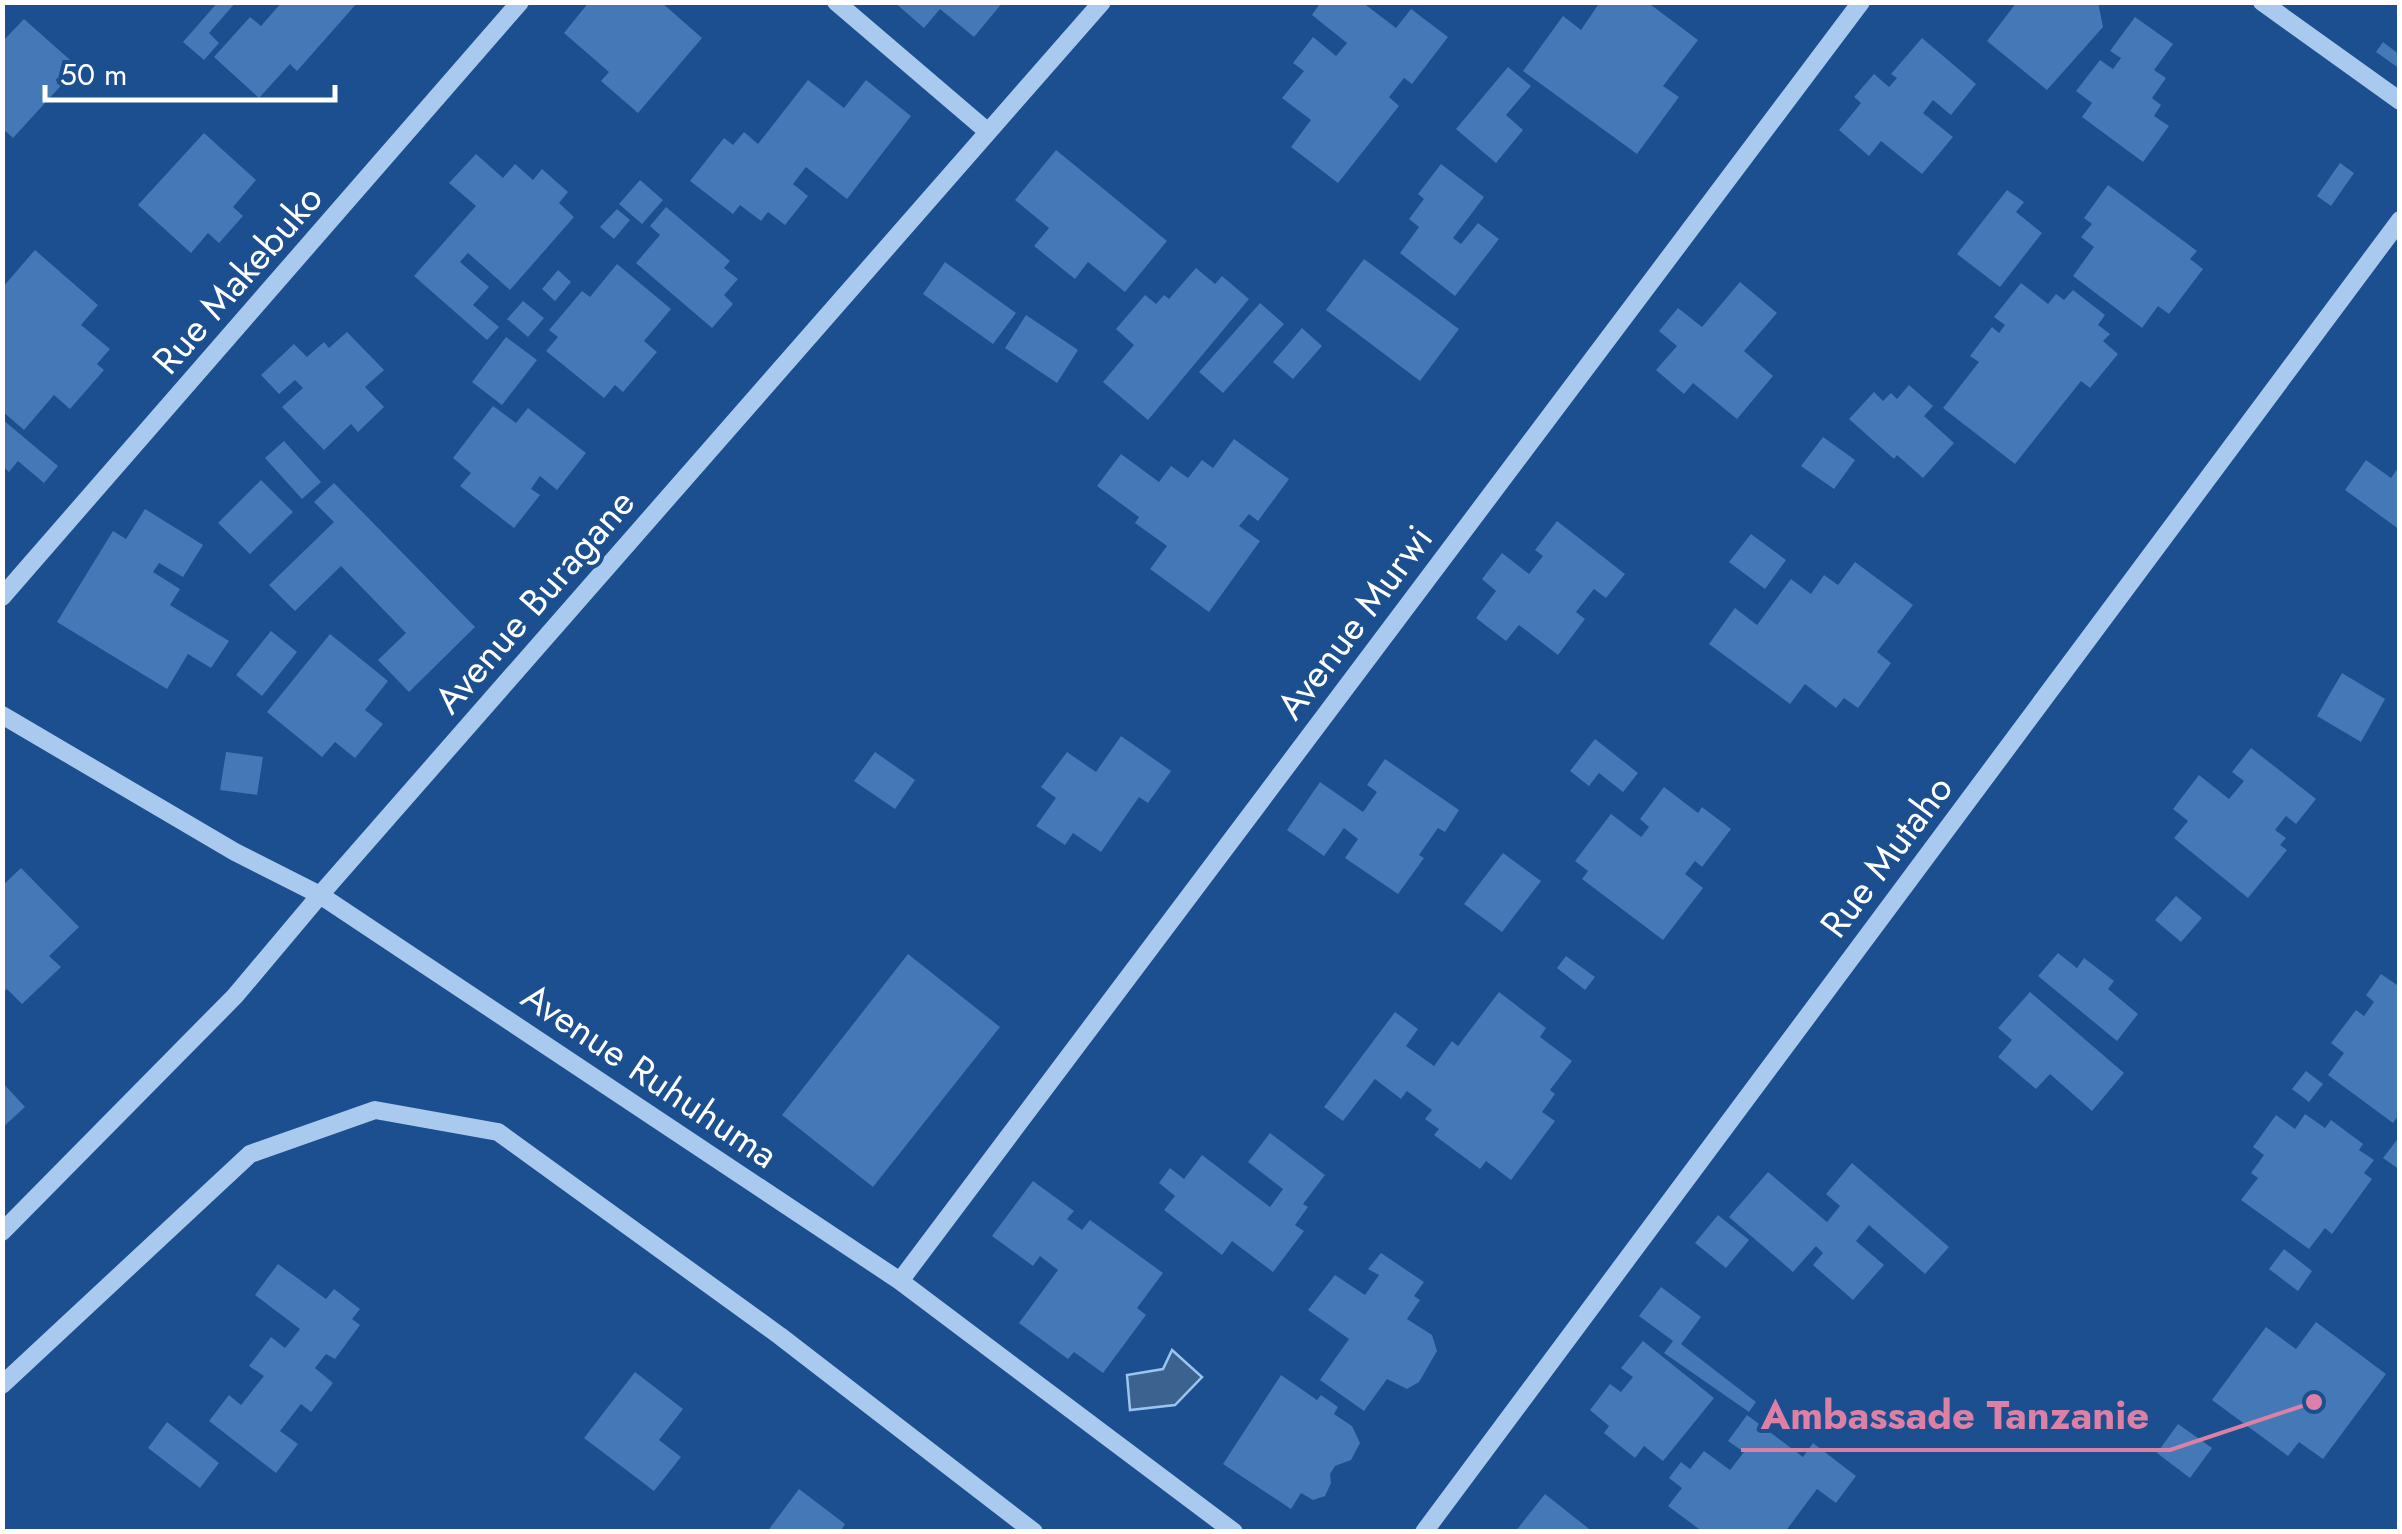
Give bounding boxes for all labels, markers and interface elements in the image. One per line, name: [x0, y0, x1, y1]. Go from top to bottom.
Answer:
scale bar: [45, 40, 335, 102]
text: 50 m: [60, 53, 127, 96]
street label: Rue Makebuko: [139, 172, 335, 386]
street label: Avenue Buragane: [421, 477, 647, 725]
street label: Avenue Murwi: [1263, 513, 1445, 731]
street label: Rue Mutaho: [1807, 763, 1965, 949]
street label: Avenue Ruhuhuma: [511, 969, 789, 1181]
callout: Ambassade Tanzanie: [1741, 1380, 2170, 1450]
text: Ambassade Tanzanie: [1760, 1386, 2149, 1444]

